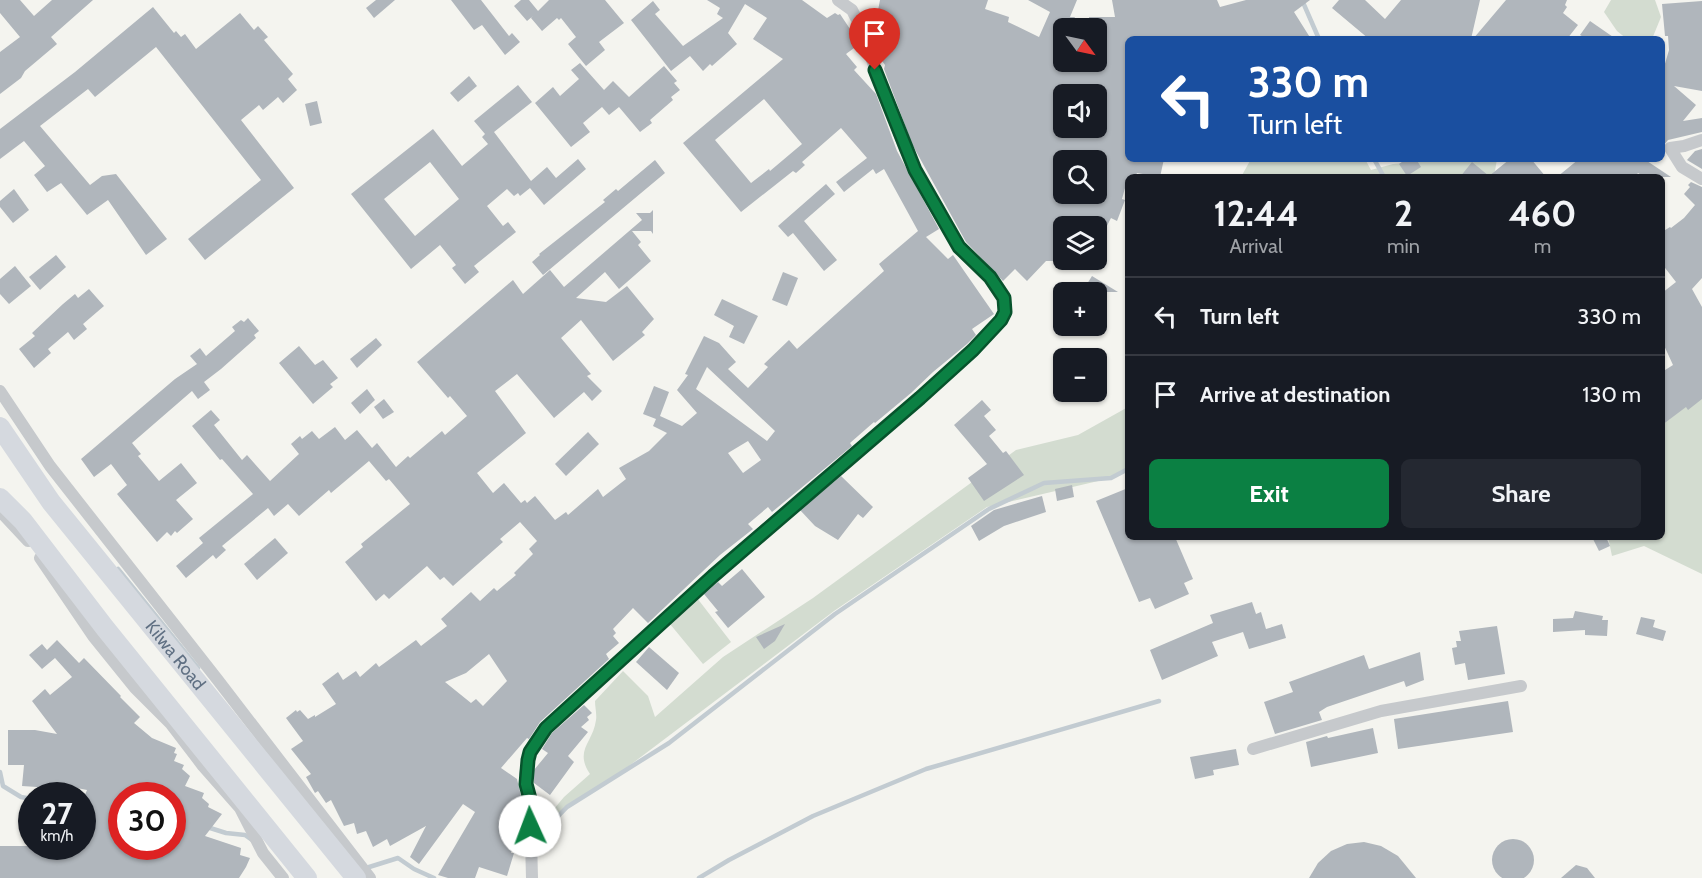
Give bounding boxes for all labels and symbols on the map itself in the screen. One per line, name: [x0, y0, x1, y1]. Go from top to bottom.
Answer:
pin: [849, 8, 900, 70]
north arrow: [1053, 18, 1107, 72]
street label: Kilwa Road: [140, 616, 210, 695]
speed limit sign: 30: [108, 782, 186, 860]
position arrow: [498, 794, 562, 858]

